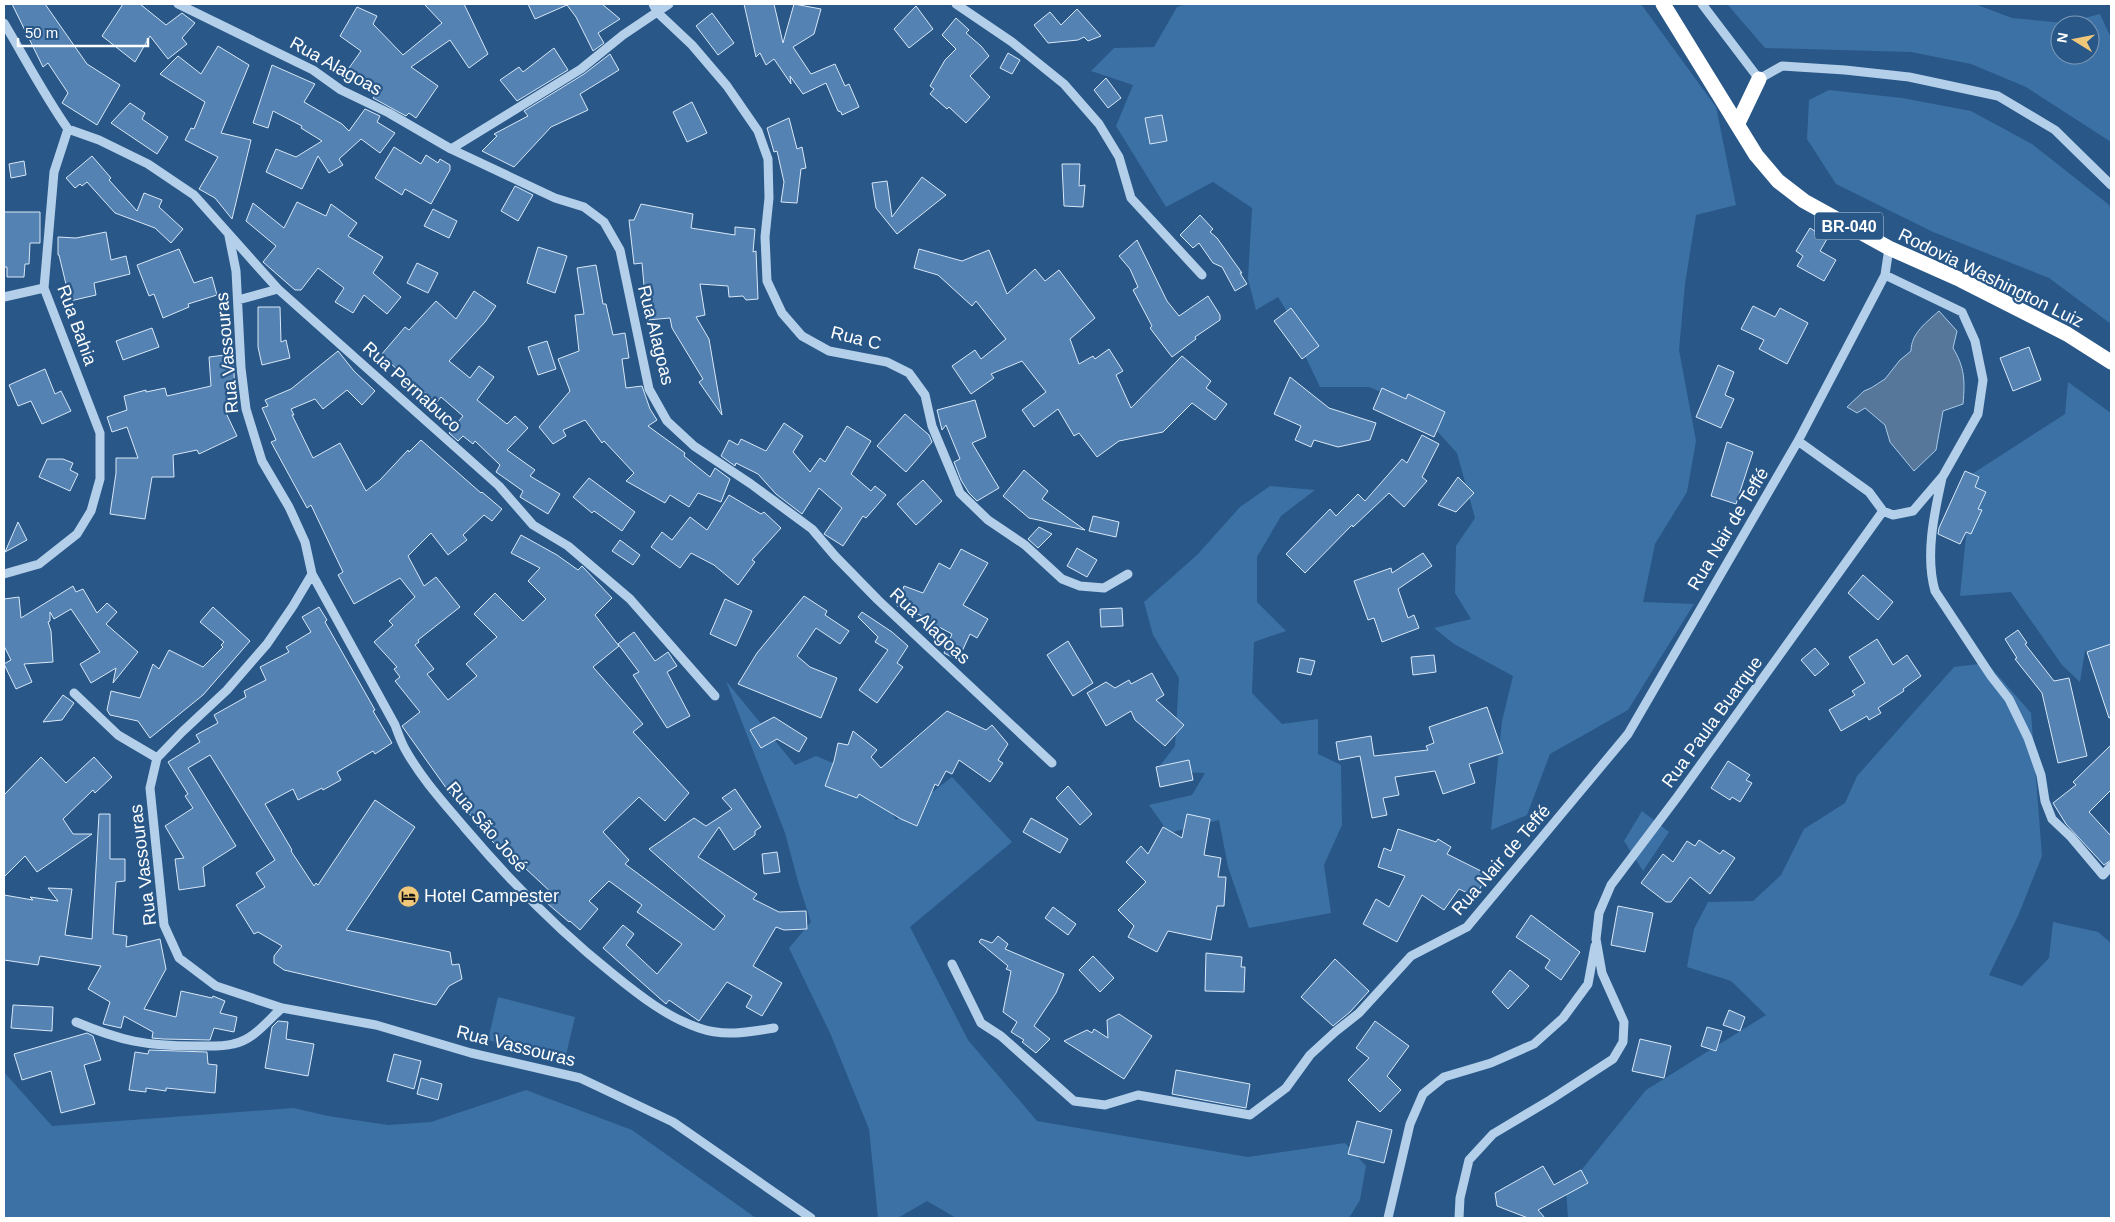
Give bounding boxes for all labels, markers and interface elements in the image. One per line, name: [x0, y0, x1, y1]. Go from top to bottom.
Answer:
scale bar: [18, 15, 148, 47]
north arrow: [2050, 15, 2100, 65]
text: 50 m: [25, 24, 58, 41]
text: N: [2053, 31, 2071, 44]
street label: Rua Alagoas: [287, 33, 385, 99]
road number: BR-040: [1815, 212, 1883, 240]
street label: Rodovia Washington Luiz: [1895, 224, 2087, 332]
street label: Rua Bahia: [53, 282, 101, 369]
street label: Rua Alagoas: [634, 283, 678, 387]
street label: Rua Vassouras: [212, 291, 242, 415]
street label: Rua C: [829, 322, 883, 354]
street label: Rua Pernabuco: [359, 338, 465, 436]
street label: Rua Nair de Teffé: [1684, 464, 1772, 594]
street label: Rua Alagoas: [886, 584, 974, 668]
street label: Rua Paula Buarque: [1658, 653, 1766, 791]
street label: Rua São José: [442, 778, 532, 876]
street label: Rua Nair de Teffé: [1448, 801, 1554, 919]
street label: Rua Vassouras: [126, 803, 160, 927]
hotel icon: Hotel Campester: [396, 884, 420, 908]
place label: Hotel Campester: [424, 886, 559, 906]
street label: Rua Vassouras: [455, 1022, 577, 1070]

